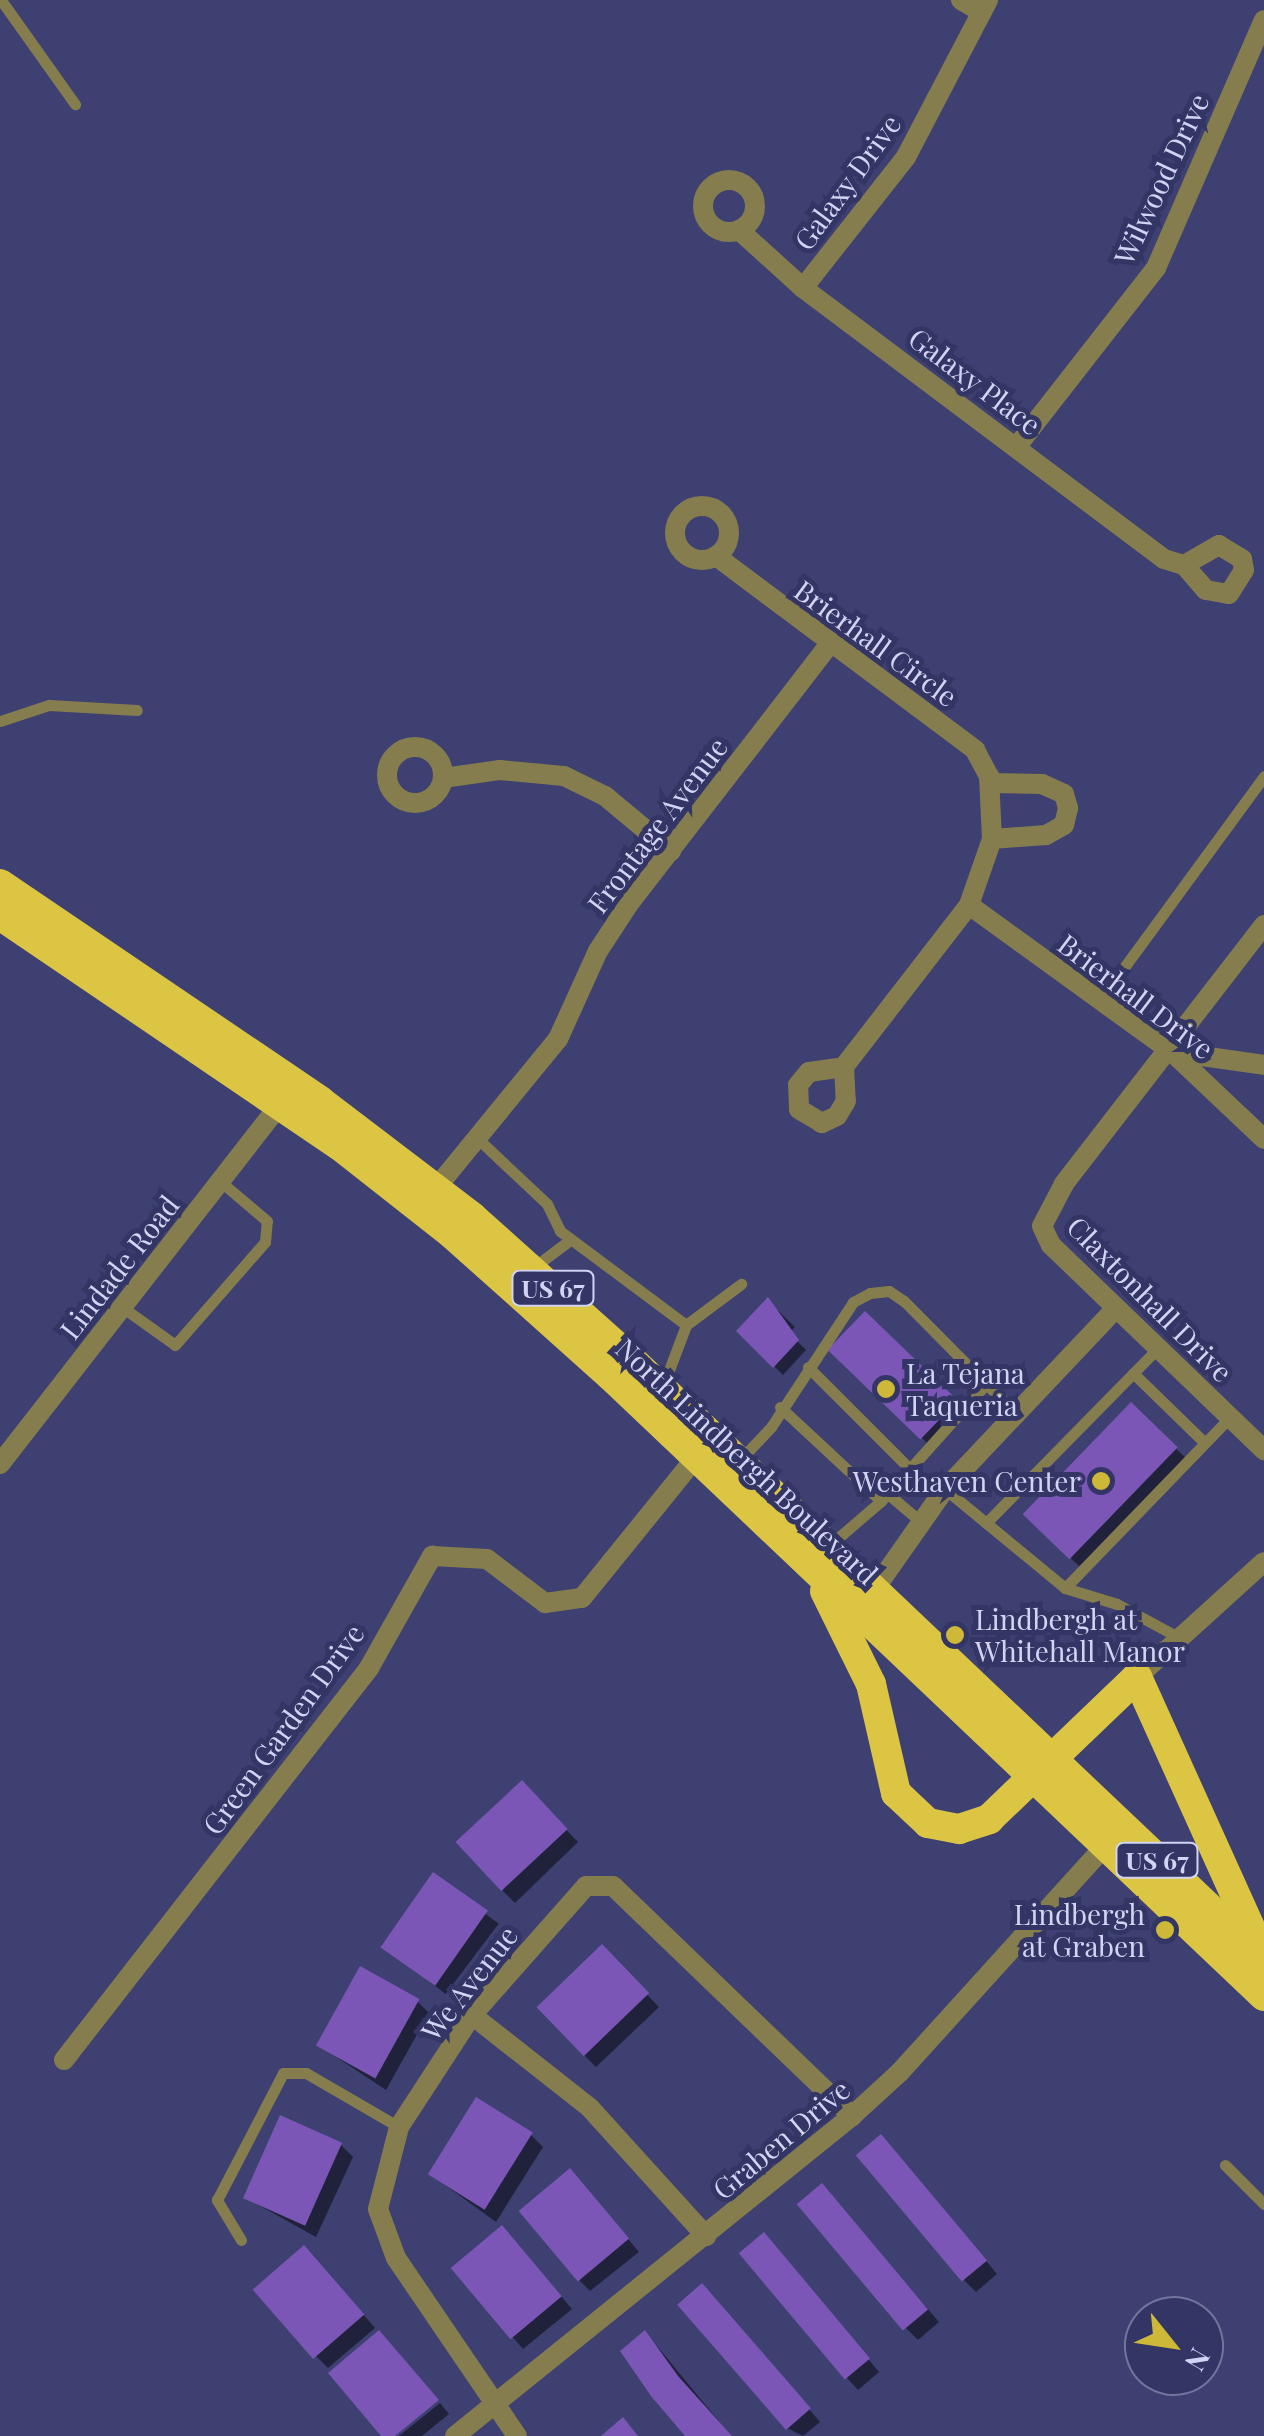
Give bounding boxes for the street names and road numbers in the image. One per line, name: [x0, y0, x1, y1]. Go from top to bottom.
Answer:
street label: Wilwood Drive: [1107, 88, 1215, 270]
street label: Galaxy Drive: [787, 108, 907, 256]
street label: Galaxy Place: [902, 320, 1048, 442]
street label: Brierhall Circle: [788, 573, 964, 713]
street label: Frontage Avenue: [580, 730, 734, 920]
street label: Brierhall Drive: [1052, 927, 1220, 1065]
street label: Lindade Road: [53, 1189, 185, 1345]
street label: Claxtonhall Drive: [1060, 1209, 1240, 1389]
road number: US 67: [510, 1268, 596, 1308]
street label: North Lindbergh Boulevard: [609, 1331, 885, 1591]
street label: Green Garden Drive: [195, 1617, 371, 1841]
road number: US 67: [1114, 1840, 1200, 1880]
street label: We Avenue: [414, 1919, 524, 2047]
street label: Graben Drive: [706, 2072, 856, 2206]

